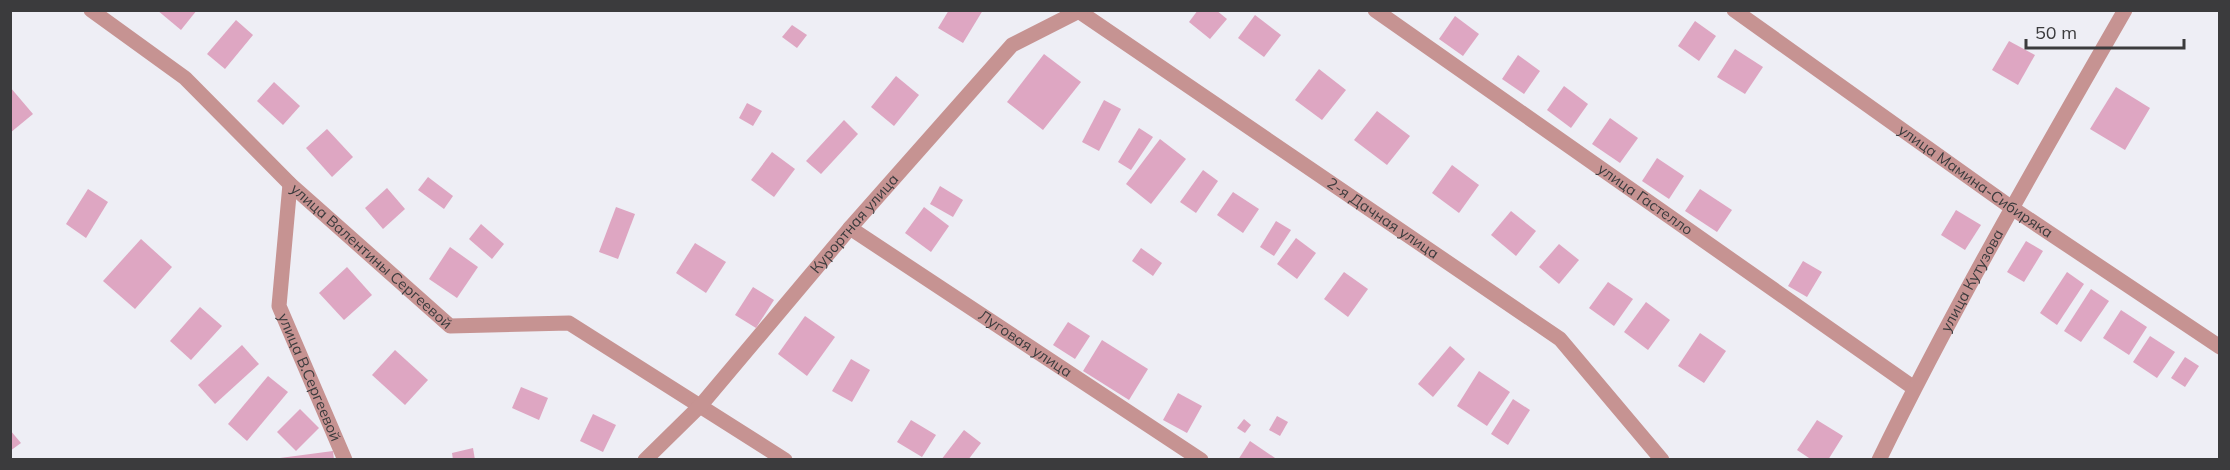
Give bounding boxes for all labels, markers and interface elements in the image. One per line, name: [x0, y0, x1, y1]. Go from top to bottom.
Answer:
scale bar: [2026, 12, 2184, 50]
text: 50 m: [2035, 21, 2077, 44]
street label: улица Мамина-Сибиряка: [1895, 120, 2057, 242]
street label: улица Гастелло: [1594, 159, 1697, 239]
street label: Курортная улица: [806, 170, 902, 277]
street label: 2-я Дачная улица: [1323, 173, 1443, 263]
street label: улица Валентины Сергеевой: [287, 179, 457, 333]
street label: улица Кутузова: [1936, 226, 2007, 335]
street label: Луговая улица: [975, 306, 1076, 381]
street label: улица В.Сергеевой: [274, 310, 346, 444]

